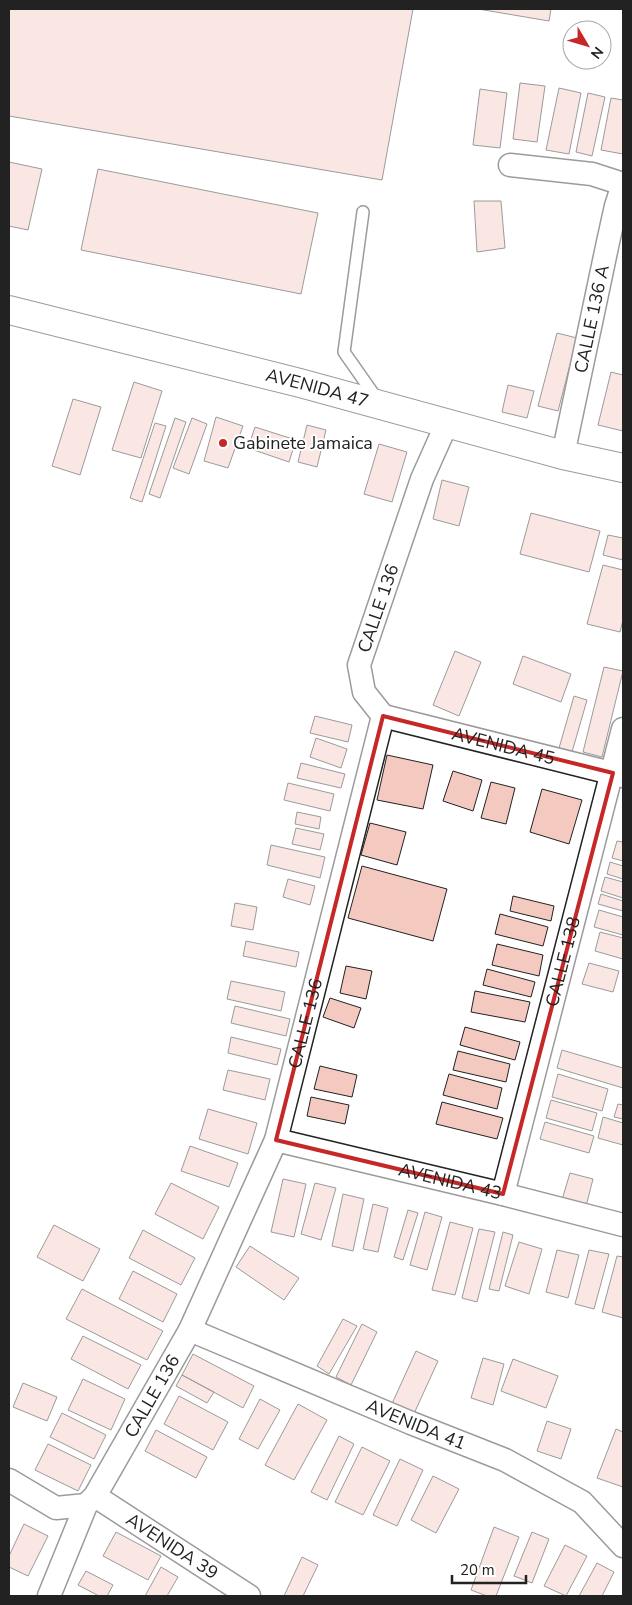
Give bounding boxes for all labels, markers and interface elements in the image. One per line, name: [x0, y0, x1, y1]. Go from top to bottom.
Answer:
north arrow: [562, 20, 612, 70]
text: N: [586, 43, 608, 63]
street label: CALLE 136 A: [569, 263, 615, 375]
street label: AVENIDA 47: [263, 363, 371, 413]
place label: Gabinete Jamaica: [233, 431, 373, 455]
marker: Gabinete Jamaica: [217, 437, 229, 449]
street label: CALLE 136: [352, 561, 404, 656]
street label: AVENIDA 45: [449, 722, 557, 771]
street label: CALLE 138: [540, 914, 586, 1009]
street label: CALLE 136: [283, 976, 328, 1071]
street label: AVENIDA 43: [396, 1158, 504, 1205]
street label: CALLE 136: [119, 1350, 185, 1442]
street label: AVENIDA 41: [363, 1394, 469, 1455]
street label: AVENIDA 39: [121, 1507, 223, 1585]
scale bar: [452, 1552, 526, 1584]
text: 20 m: [460, 1560, 495, 1580]

